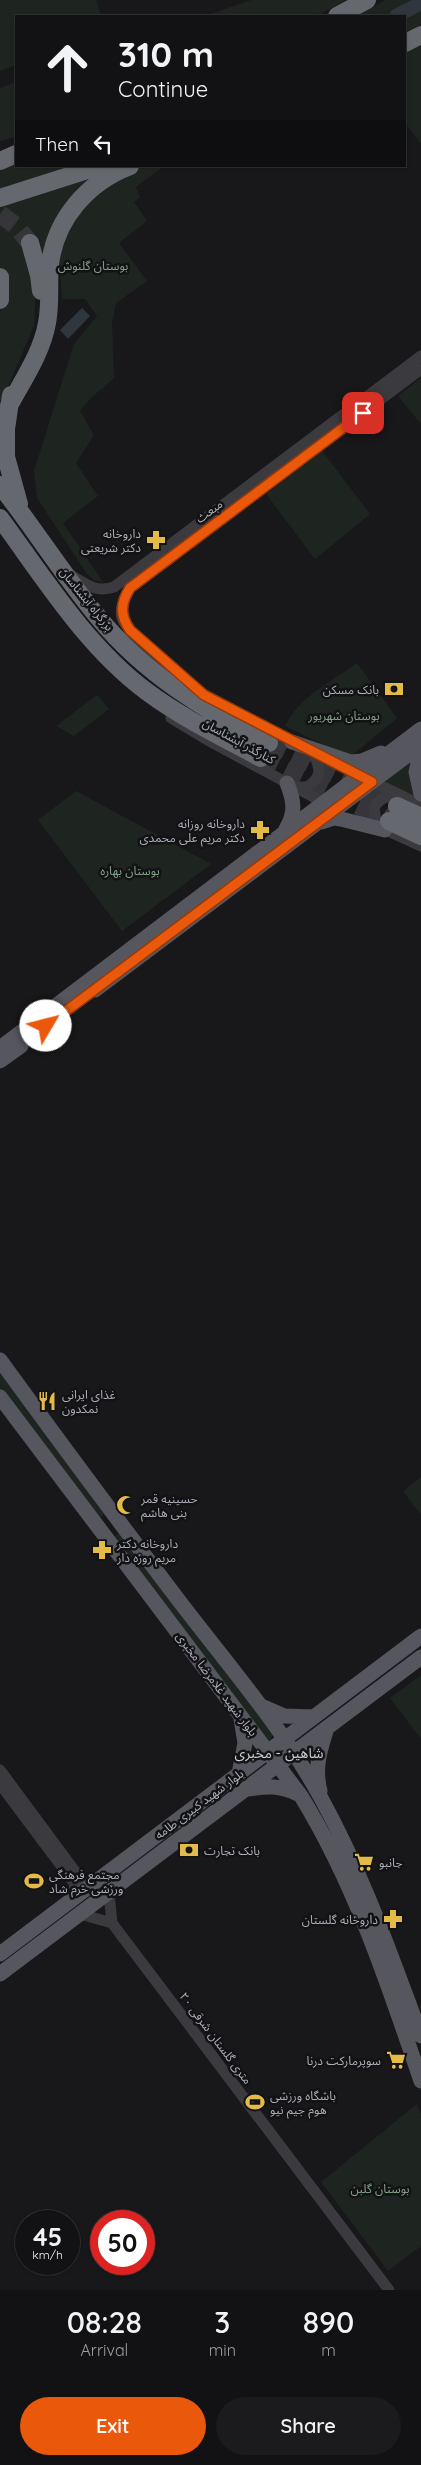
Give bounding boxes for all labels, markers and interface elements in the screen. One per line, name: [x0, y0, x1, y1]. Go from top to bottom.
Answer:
text: 310 m: [118, 32, 214, 76]
icon: ahead: [35, 35, 100, 100]
text: Continue: [118, 75, 208, 103]
icon: left: [89, 130, 117, 158]
text: Then: [35, 132, 79, 156]
park label: بوستان گلنوش: [58, 258, 128, 273]
pin: [342, 392, 384, 434]
icon: arrive: [349, 399, 377, 427]
street label: مبعث: [193, 496, 225, 526]
place label: داروخانه دکتر شریعتی: [81, 526, 141, 555]
pharmacy icon: داروخانه دکتر شریعتی: [145, 529, 167, 551]
street label: بزرگراه آبشناسان: [57, 564, 117, 634]
bank icon: بانک مسکن: [383, 678, 405, 700]
place label: بانک مسکن: [323, 682, 379, 697]
park label: بوستان شهریور: [307, 708, 380, 723]
street label: کنارگذر آبشناسان: [200, 715, 279, 768]
place label: داروخانه روزانه دکتر مریم علی محمدی: [139, 816, 245, 847]
pharmacy icon: داروخانه روزانه دکتر مریم علی محمدی: [249, 819, 271, 841]
park label: بوستان بهاره: [100, 863, 160, 878]
position arrow: [19, 999, 71, 1051]
place label: غذای ایرانی نمکدون: [62, 1387, 115, 1416]
restaurant icon: غذای ایرانی نمکدون: [36, 1390, 58, 1412]
place label: حسینیه قمر بنی هاشم: [140, 1491, 198, 1522]
mosque icon: حسینیه قمر بنی هاشم: [115, 1494, 137, 1516]
place label: داروخانه دکتر مریم روزه دار: [116, 1536, 178, 1567]
pharmacy icon: داروخانه دکتر مریم روزه دار: [91, 1539, 113, 1561]
street label: بلوار شهید غلامرضا مخبری: [173, 1629, 261, 1739]
district label: شاهین - مخبری: [235, 1744, 323, 1762]
street label: بلوار شهید کبیری طامه: [152, 1766, 246, 1842]
bank icon: بانک تجارت: [178, 1839, 200, 1861]
place label: بانک تجارت: [204, 1843, 260, 1858]
supermarket icon: جانبو: [353, 1851, 375, 1873]
place label: جانبو: [379, 1855, 403, 1870]
place label: مجتمع فرهنگی ورزشی خرم شاد: [49, 1867, 123, 1898]
sports icon: مجتمع فرهنگی ورزشی خرم شاد: [23, 1870, 45, 1892]
pharmacy icon: داروخانه گلستان: [382, 1908, 404, 1930]
place label: داروخانه گلستان: [302, 1912, 378, 1927]
street label: ۲۰ متری گلستان شرقی: [177, 1989, 255, 2087]
supermarket icon: سوپرمارکت درنا: [385, 2049, 407, 2071]
place label: سوپرمارکت درنا: [307, 2053, 381, 2069]
place label: باشگاه ورزشی هوم جیم نیو: [270, 2088, 336, 2119]
sports icon: باشگاه ورزشی هوم جیم نیو: [244, 2091, 266, 2113]
park label: بوستان گلبن: [350, 2181, 410, 2196]
speed limit sign: 50: [90, 2210, 155, 2275]
text: 45: [33, 2221, 62, 2252]
text: km/h: [32, 2247, 63, 2262]
text: 08:28: [67, 2303, 142, 2341]
text: 3: [214, 2303, 230, 2341]
text: 890: [303, 2303, 354, 2341]
text: Arrival: [80, 2340, 128, 2360]
text: min: [209, 2340, 236, 2360]
text: m: [321, 2340, 336, 2360]
button: Exit: [20, 2397, 206, 2455]
button: Share: [216, 2397, 401, 2455]

